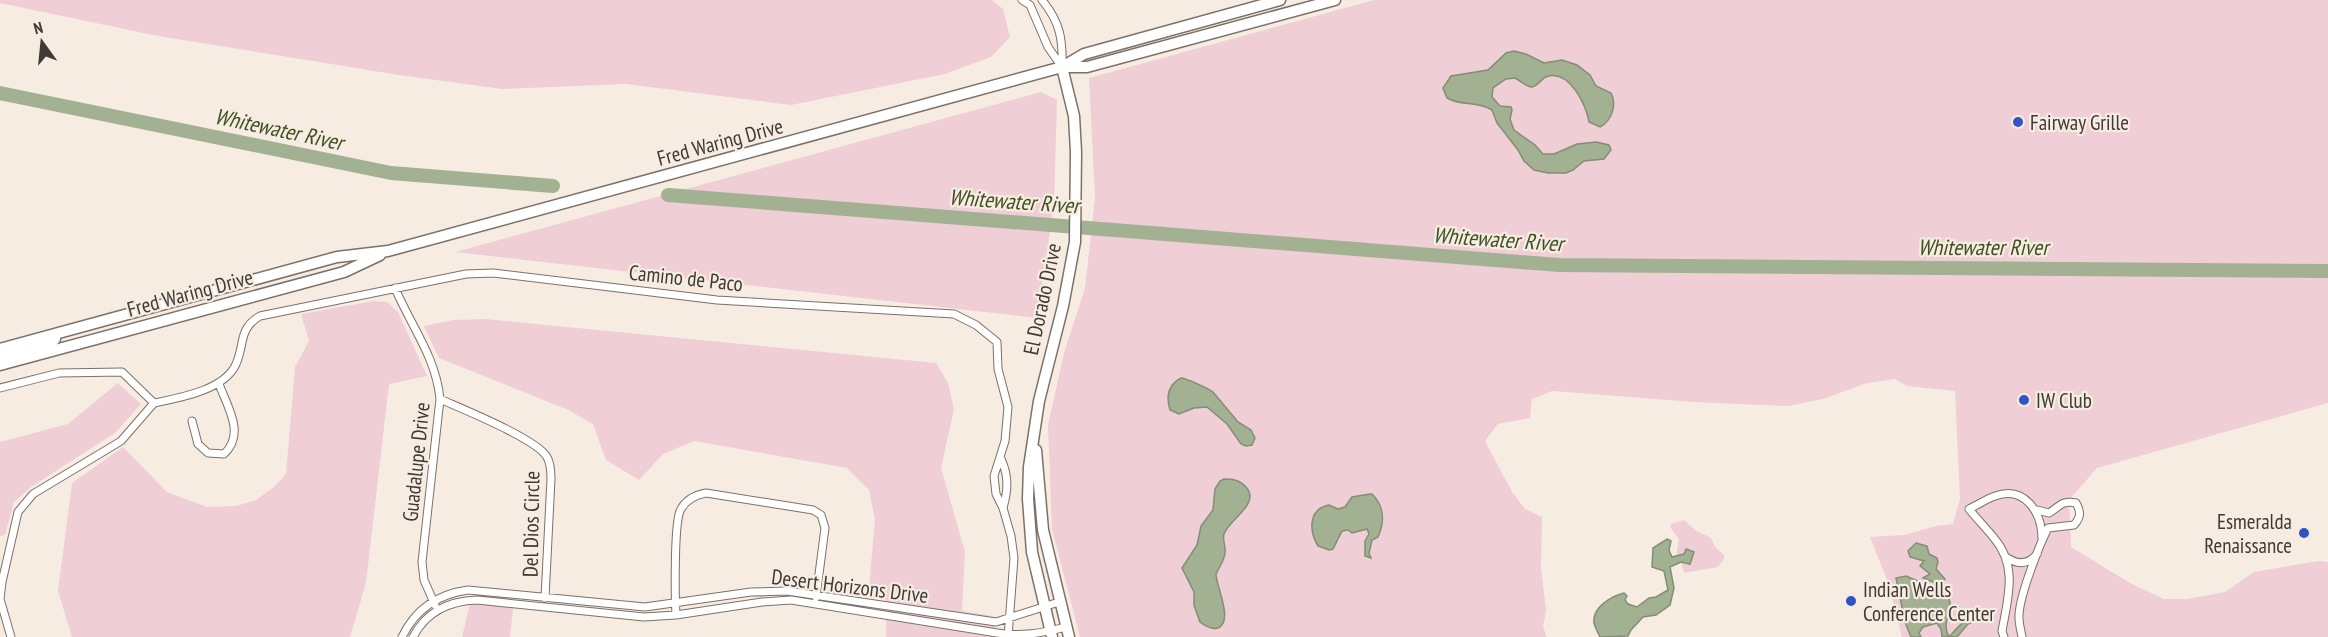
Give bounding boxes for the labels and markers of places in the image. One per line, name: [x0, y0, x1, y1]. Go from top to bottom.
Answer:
place label: Fairway Grille: [2030, 109, 2129, 136]
marker: Fairway Grille: [2011, 115, 2025, 129]
place label: IW Club: [2036, 387, 2092, 414]
marker: IW Club: [2017, 393, 2031, 407]
place label: Esmeralda Renaissance: [2204, 508, 2292, 559]
marker: Esmeralda Renaissance: [2297, 526, 2311, 540]
place label: Indian Wells Conference Center: [1863, 576, 1995, 627]
marker: Indian Wells Conference Center: [1844, 594, 1858, 608]

